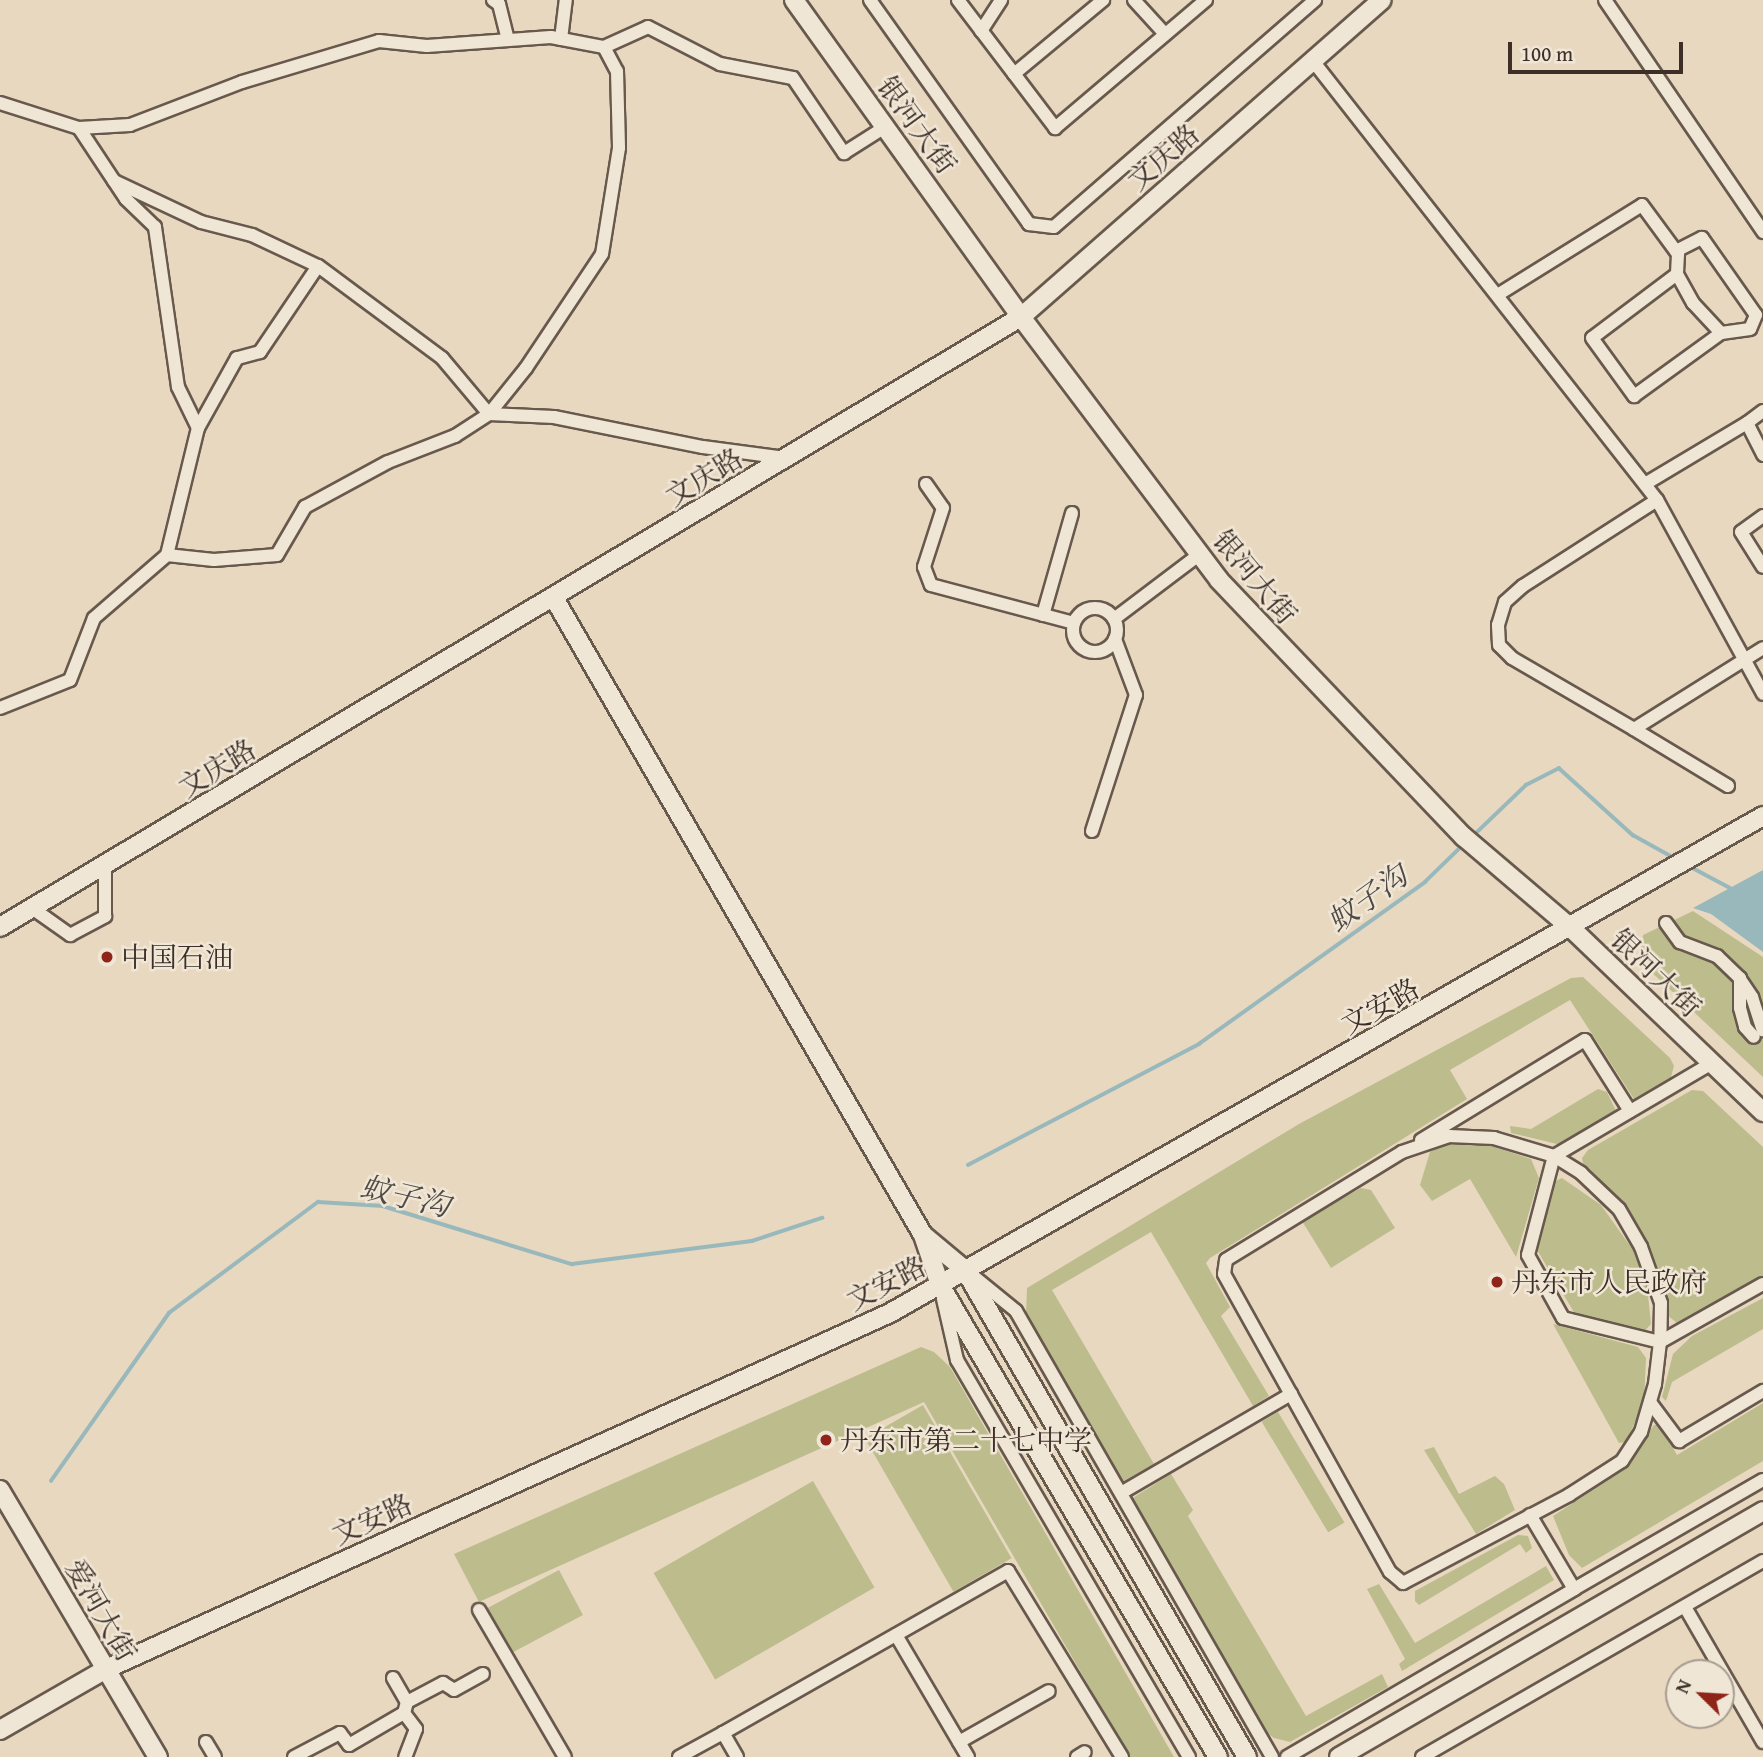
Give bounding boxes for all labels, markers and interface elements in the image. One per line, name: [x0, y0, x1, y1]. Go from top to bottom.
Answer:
scale bar: [1511, 28, 1686, 72]
text: 100 m: [1521, 38, 1573, 69]
street label: 银河大街: [870, 70, 964, 180]
street label: 文庆路: [1120, 117, 1206, 197]
street label: 文庆路: [659, 441, 749, 513]
street label: 银河大街: [1206, 523, 1304, 631]
street label: 文庆路: [172, 732, 262, 804]
water label: 蚊子沟: [1320, 857, 1414, 939]
street label: 银河大街: [1604, 922, 1708, 1024]
place label: 中国石油: [121, 940, 233, 974]
marker: 中国石油: [99, 949, 115, 965]
street label: 文安路: [1335, 971, 1425, 1041]
water label: 蚊子沟: [357, 1168, 453, 1224]
street label: 文安路: [841, 1249, 931, 1317]
place label: 丹东市人民政府: [1511, 1265, 1707, 1299]
marker: 丹东市人民政府: [1489, 1274, 1505, 1290]
place label: 丹东市第二十七中学: [840, 1423, 1092, 1457]
marker: 丹东市第二十七中学: [818, 1432, 834, 1448]
street label: 文安路: [327, 1487, 417, 1551]
street label: 爱河大街: [58, 1553, 144, 1667]
north arrow: [1665, 1659, 1735, 1729]
text: N: [1667, 1675, 1698, 1698]

